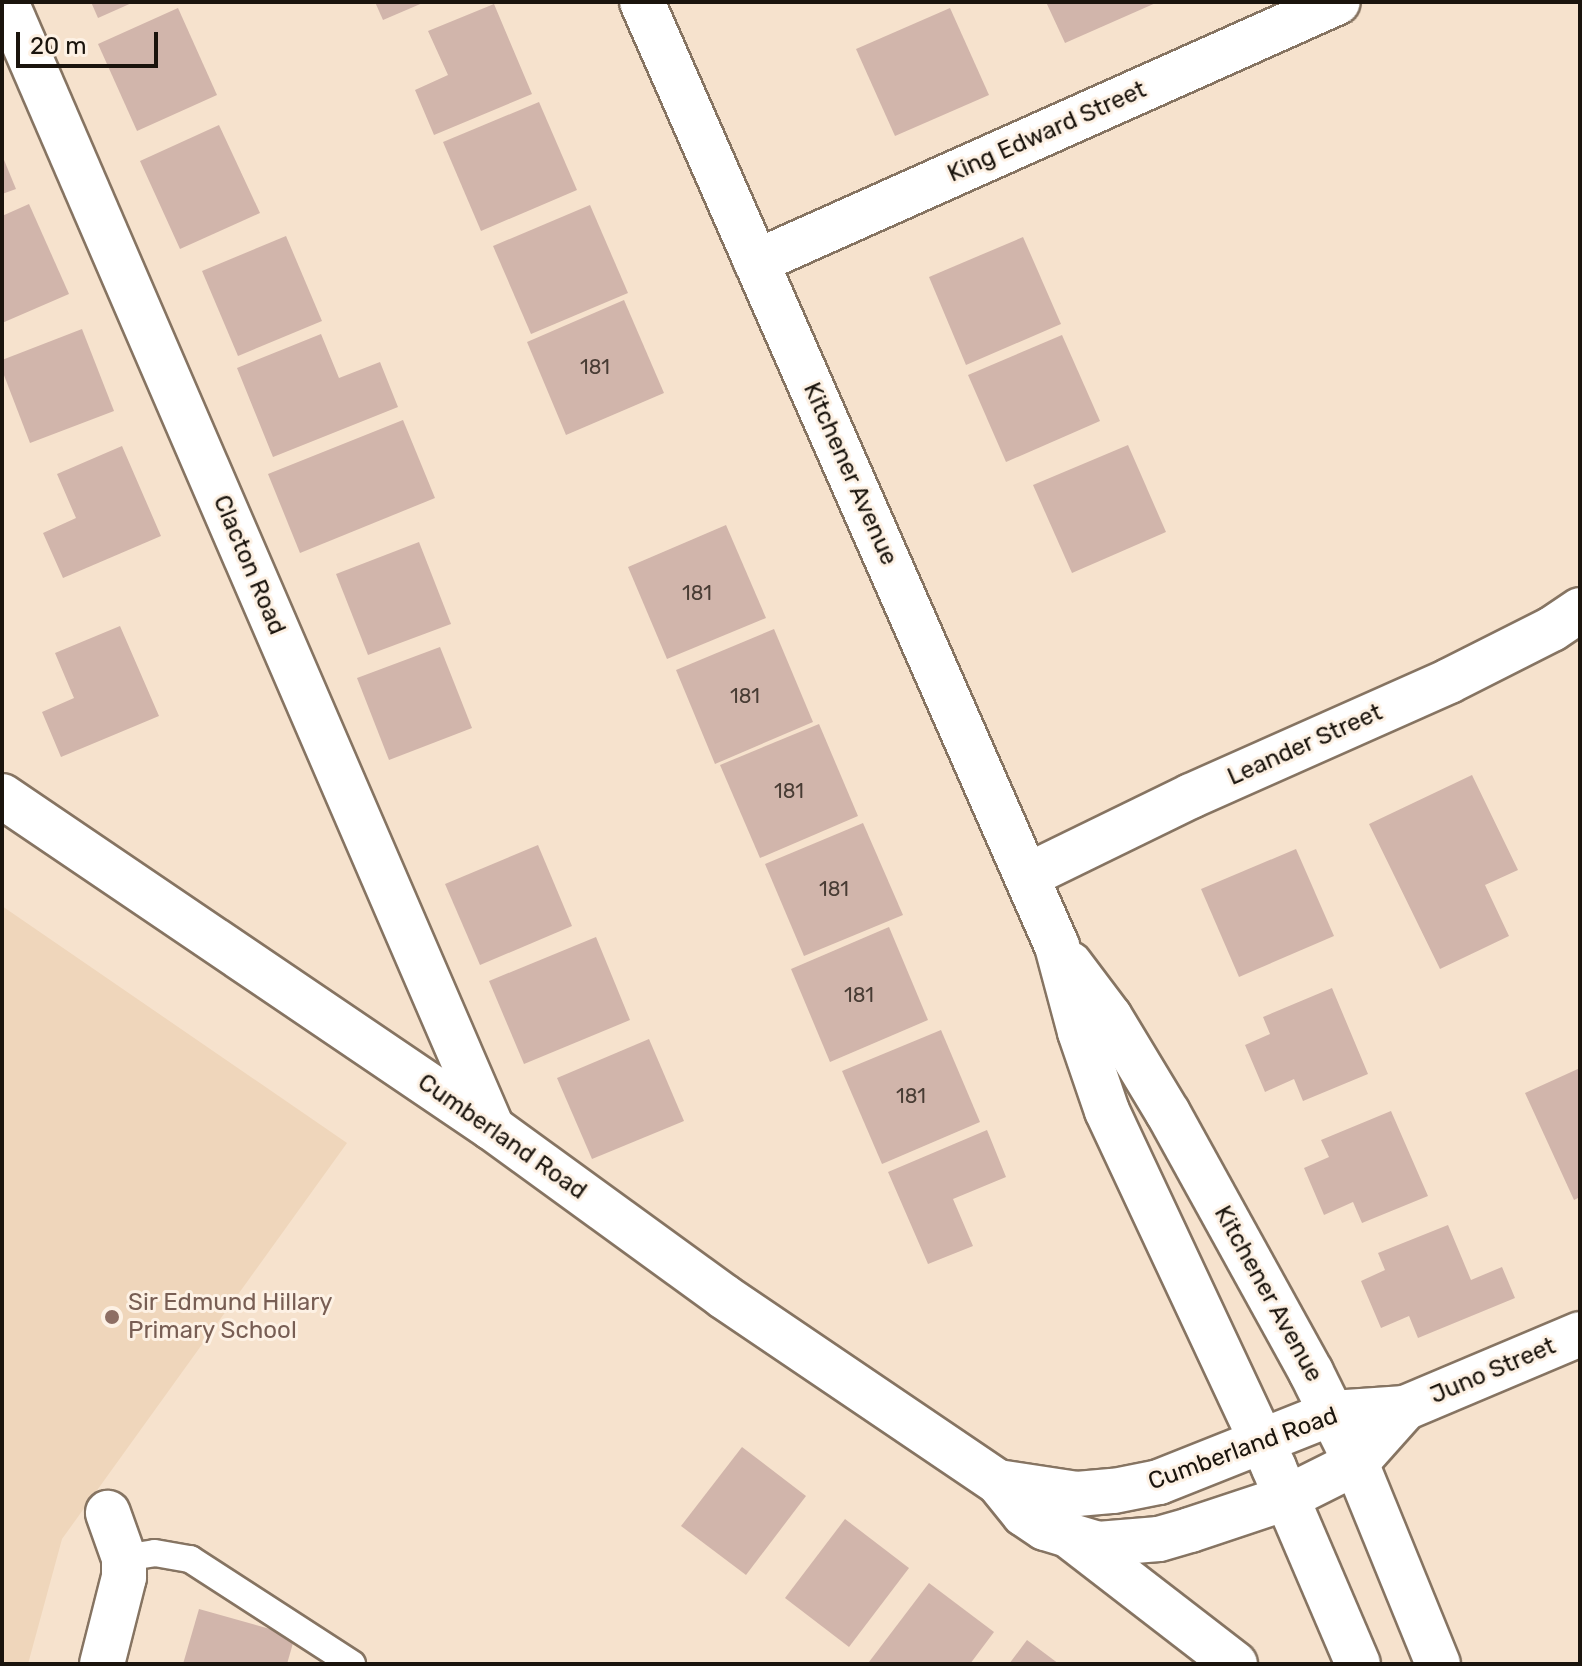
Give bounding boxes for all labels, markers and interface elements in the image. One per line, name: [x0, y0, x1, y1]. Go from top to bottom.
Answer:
scale bar: [20, 16, 162, 66]
text: 20 m: [30, 32, 87, 60]
street label: King Edward Street: [943, 75, 1151, 189]
house number: 181: [580, 355, 610, 379]
street label: Kitchener Avenue: [797, 378, 903, 570]
street label: Clacton Road: [207, 491, 291, 639]
house number: 181: [682, 581, 712, 605]
house number: 181: [730, 684, 760, 708]
street label: Leander Street: [1223, 698, 1387, 792]
house number: 181: [774, 779, 804, 803]
house number: 181: [819, 877, 849, 901]
house number: 181: [844, 983, 874, 1007]
street label: Cumberland Road: [412, 1068, 592, 1206]
house number: 181: [896, 1084, 926, 1108]
street label: Kitchener Avenue: [1207, 1200, 1329, 1388]
place label: Sir Edmund Hillary Primary School: [128, 1289, 333, 1345]
marker: Sir Edmund Hillary Primary School: [103, 1308, 121, 1326]
street label: Juno Street: [1426, 1332, 1560, 1410]
street label: Cumberland Road: [1144, 1401, 1342, 1497]

